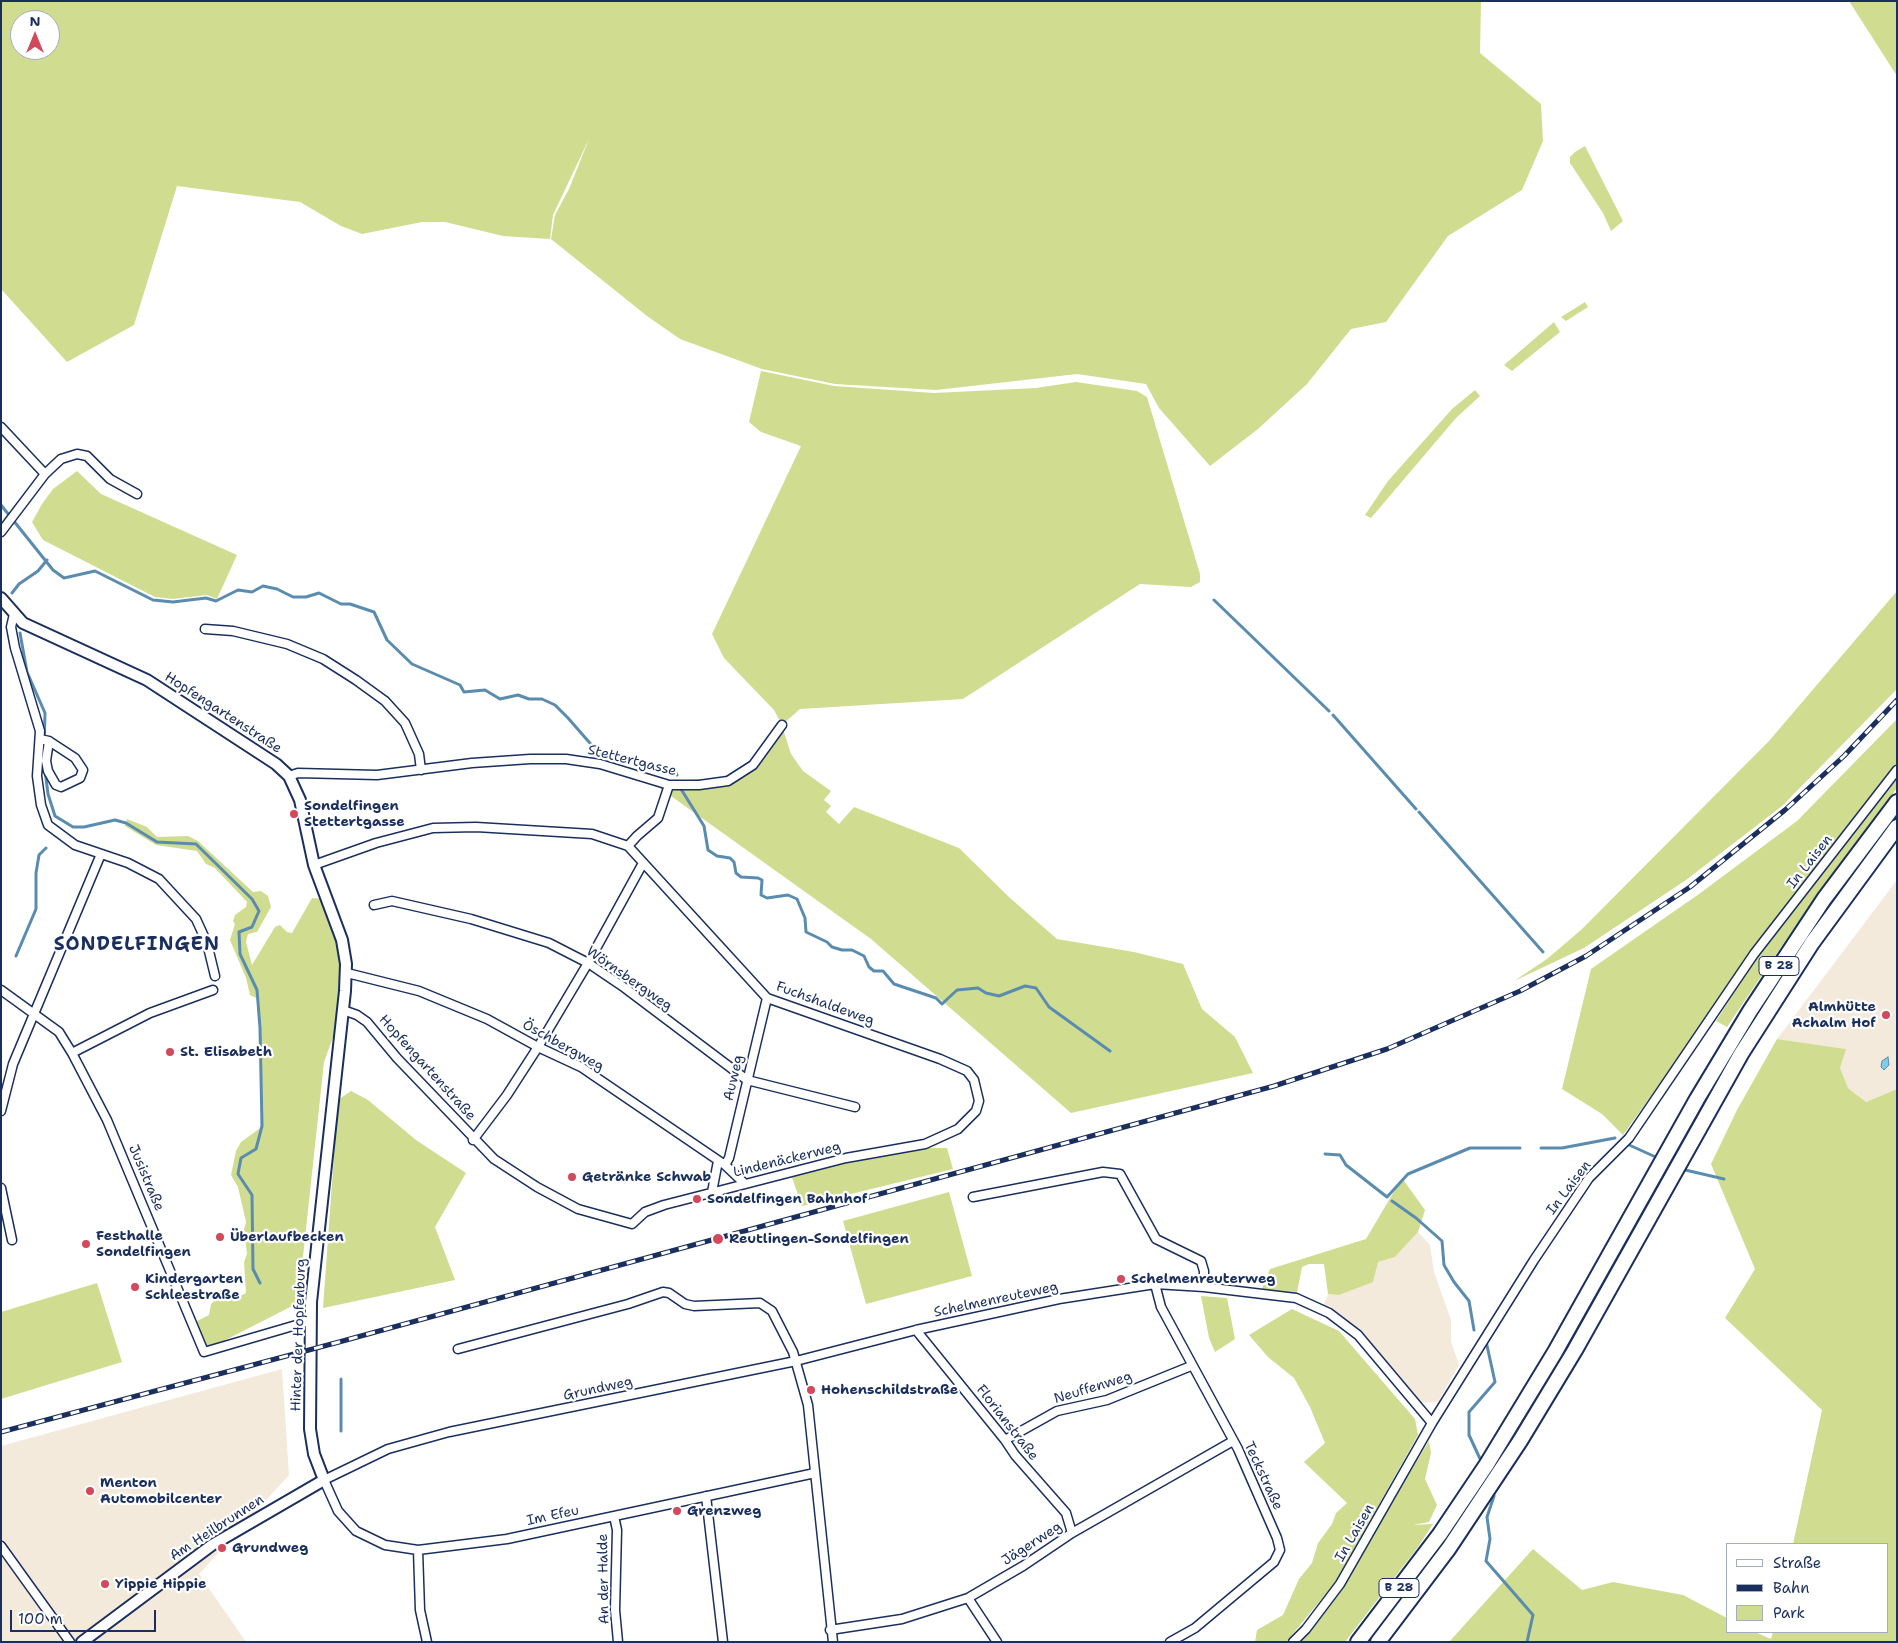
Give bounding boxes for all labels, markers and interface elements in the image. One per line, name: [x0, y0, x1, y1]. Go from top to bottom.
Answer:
north arrow: [10, 10, 60, 60]
text: N: [29, 12, 41, 30]
street label: Hopfengartenstraße: [161, 669, 285, 757]
street label: Stettertgasse: [586, 742, 678, 780]
place label: Sondelfingen Stettertgasse: [304, 798, 405, 830]
marker: Sondelfingen Stettertgasse: [288, 808, 300, 820]
street label: In Laisen: [1784, 832, 1836, 892]
district label: SONDELFINGEN: [52, 934, 222, 956]
street label: Wörnsbergweg: [583, 943, 675, 1015]
road number: B 28: [1759, 956, 1799, 976]
street label: Fuchshaldeweg: [774, 978, 876, 1030]
place label: Almhütte Achalm Hof: [1792, 999, 1876, 1032]
marker: Almhütte Achalm Hof: [1880, 1009, 1892, 1021]
street label: Hopfengartenstraße: [375, 1012, 479, 1124]
street label: Öschbergweg: [519, 1017, 607, 1075]
place label: St. Elisabeth: [180, 1044, 272, 1060]
marker: St. Elisabeth: [164, 1046, 176, 1058]
street label: Auweg: [721, 1053, 747, 1103]
street label: Lindenäckerweg: [732, 1139, 842, 1181]
street label: Jusistraße: [124, 1142, 168, 1214]
street label: In Laisen: [1543, 1158, 1595, 1218]
place label: Getränke Schwab: [582, 1169, 711, 1185]
marker: Getränke Schwab: [566, 1171, 578, 1183]
place label: Sondelfingen Bahnhof: [707, 1191, 867, 1207]
marker: Sondelfingen Bahnhof: [691, 1193, 703, 1205]
place label: Festhalle Sondelfingen: [96, 1228, 191, 1260]
place label: Überlaufbecken: [230, 1229, 344, 1245]
marker: Überlaufbecken: [214, 1231, 226, 1243]
place label: Reutlingen-Sondelfingen: [729, 1231, 909, 1247]
marker: Reutlingen-Sondelfingen: [711, 1232, 725, 1246]
marker: Festhalle Sondelfingen: [80, 1238, 92, 1250]
street label: Hinter der Hopfenburg: [288, 1258, 310, 1412]
place label: Kindergarten Schleestraße: [145, 1271, 243, 1304]
place label: Schelmenreuterweg: [1131, 1271, 1275, 1287]
marker: Schelmenreuterweg: [1115, 1273, 1127, 1285]
street label: Schelmenreuteweg: [932, 1279, 1060, 1321]
marker: Kindergarten Schleestraße: [129, 1281, 141, 1293]
street label: Neuffenweg: [1052, 1368, 1134, 1408]
street label: Grundweg: [562, 1373, 634, 1405]
place label: Hohenschildstraße: [821, 1382, 958, 1398]
street label: Florianstraße: [972, 1382, 1042, 1464]
marker: Hohenschildstraße: [805, 1384, 817, 1396]
street label: Teckstraße: [1240, 1439, 1286, 1513]
place label: Menton Automobilcenter: [100, 1475, 222, 1508]
marker: Menton Automobilcenter: [84, 1485, 96, 1497]
street label: Am Heilbrunnen: [167, 1491, 267, 1565]
street label: In Laisen: [1332, 1501, 1378, 1565]
street label: Im Efeu: [525, 1502, 581, 1530]
place label: Grenzweg: [687, 1503, 761, 1519]
marker: Grenzweg: [671, 1505, 683, 1517]
street label: Jägerweg: [999, 1518, 1065, 1570]
street label: An der Halde: [595, 1534, 613, 1624]
place label: Grundweg: [232, 1540, 308, 1556]
marker: Grundweg: [216, 1542, 228, 1554]
legend: [1726, 1543, 1888, 1633]
text: Straße: [1773, 1553, 1821, 1573]
place label: Yippie Hippie: [115, 1576, 206, 1592]
marker: Yippie Hippie: [99, 1578, 111, 1590]
text: Bahn: [1773, 1578, 1809, 1598]
road number: B 28: [1379, 1579, 1419, 1598]
scale bar: [12, 1600, 159, 1632]
text: Park: [1773, 1603, 1805, 1623]
text: 100 m: [18, 1609, 63, 1629]

